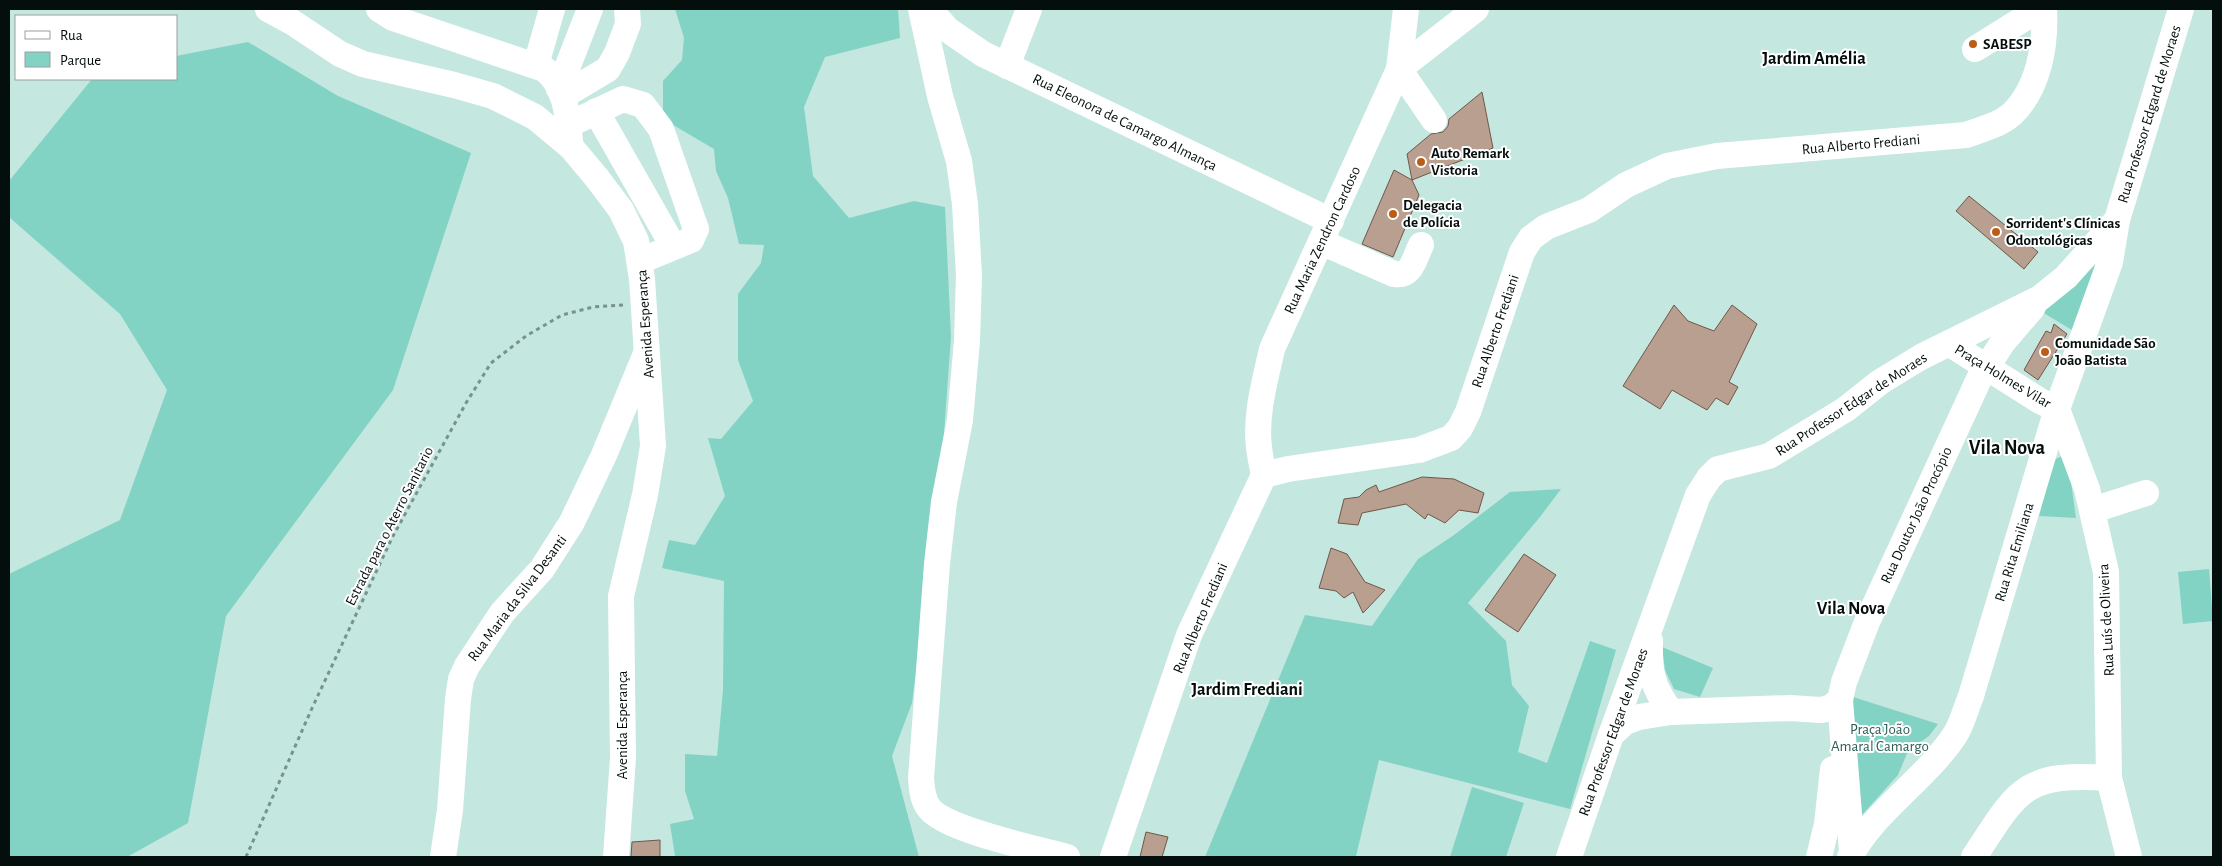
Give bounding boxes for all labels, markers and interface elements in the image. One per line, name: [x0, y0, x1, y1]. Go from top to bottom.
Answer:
legend: [15, 15, 178, 80]
street label: Rua Professor Edgard de Moraes: [2115, 24, 2184, 205]
text: Rua: [60, 28, 83, 43]
place label: SABESP: [1983, 37, 2032, 52]
marker: SABESP: [1967, 38, 1979, 50]
district label: Jardim Amélia: [1762, 50, 1866, 68]
text: Parque: [60, 53, 101, 68]
street label: Rua Eleonora de Camargo Almança: [1030, 71, 1219, 174]
street label: Rua Alberto Frediani: [1801, 132, 1921, 157]
place label: Auto Remark Vistoria: [1431, 146, 1510, 178]
marker: Auto Remark Vistoria: [1415, 156, 1427, 168]
street label: Rua Maria Zendron Cardoso: [1282, 164, 1363, 316]
place label: Delegacia de Polícia: [1403, 198, 1462, 230]
marker: Delegacia de Polícia: [1387, 208, 1399, 220]
place label: Sorrident's Clínicas Odontológicas: [2006, 216, 2120, 248]
marker: Sorrident's Clínicas Odontológicas: [1990, 226, 2002, 238]
street label: Avenida Esperança: [634, 269, 657, 379]
street label: Rua Alberto Frediani: [1469, 273, 1522, 390]
place label: Comunidade São João Batista: [2055, 336, 2156, 368]
street label: Praça Holmes Vilar: [1952, 342, 2054, 411]
marker: Comunidade São João Batista: [2039, 346, 2051, 358]
street label: Rua Professor Edgar de Moraes: [1773, 350, 1930, 459]
district label: Vila Nova: [1969, 438, 2046, 458]
street label: Estrada para o Aterro Sanitario: [343, 444, 436, 608]
street label: Rua Doutor João Procópio: [1878, 445, 1955, 586]
street label: Rua Rita Emiliana: [1992, 501, 2037, 603]
street label: Rua Maria da Silva Desanti: [465, 532, 570, 664]
street label: Rua Alberto Frediani: [1170, 561, 1231, 676]
street label: Rua Luís de Oliveira: [2096, 563, 2117, 677]
district label: Vila Nova: [1817, 600, 1886, 618]
street label: Rua Professor Edgar de Moraes: [1576, 646, 1651, 818]
street label: Avenida Esperança: [615, 670, 630, 780]
district label: Jardim Frediani: [1191, 681, 1303, 699]
park label: Praça João Amaral Camargo: [1831, 722, 1929, 754]

